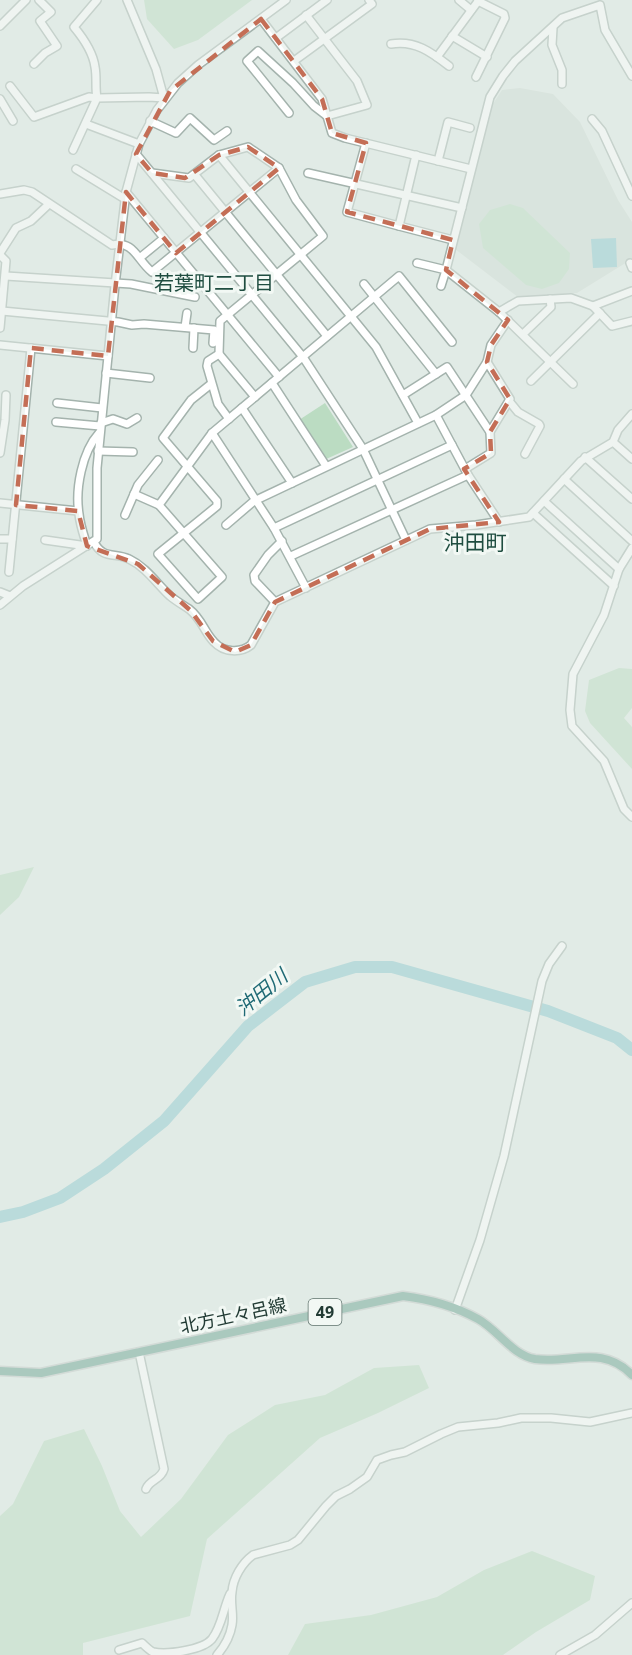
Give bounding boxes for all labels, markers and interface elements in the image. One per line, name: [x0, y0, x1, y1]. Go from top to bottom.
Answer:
district label: 若葉町二丁目: [154, 269, 274, 296]
district label: 沖田町: [444, 528, 507, 556]
water label: 沖田川: [229, 961, 294, 1021]
street label: 北方土々呂線: [178, 1292, 288, 1338]
road number: 49: [308, 1299, 342, 1325]

